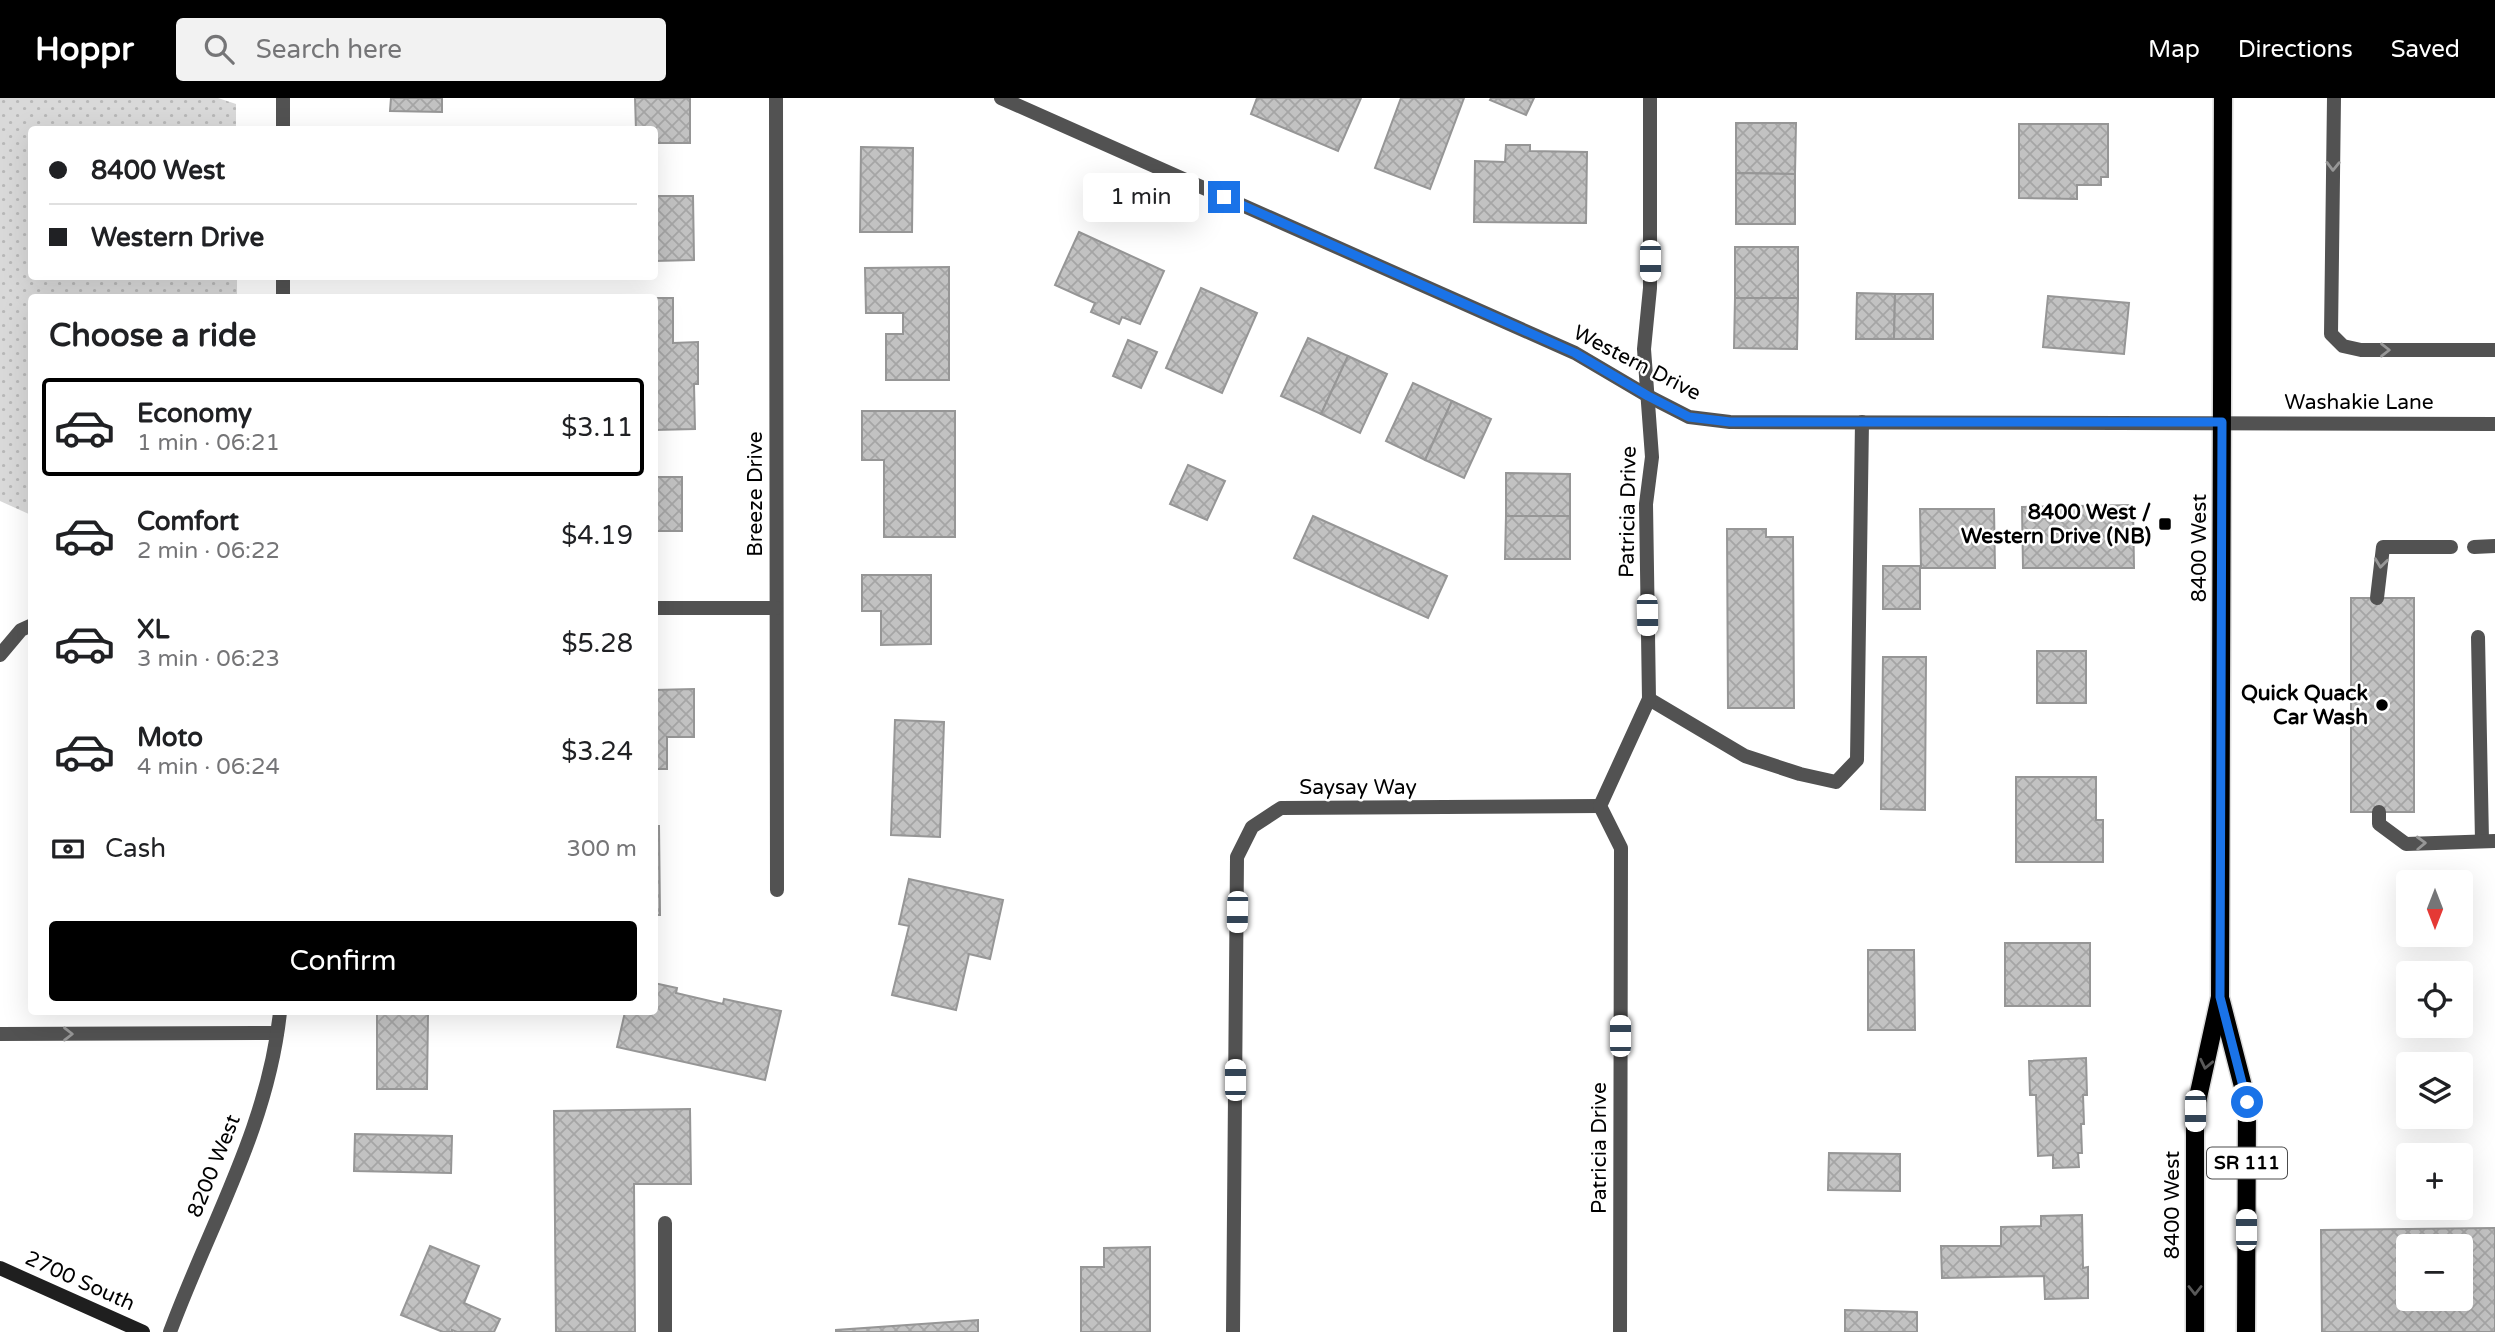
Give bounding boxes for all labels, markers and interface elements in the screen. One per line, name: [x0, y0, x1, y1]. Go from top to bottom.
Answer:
search box: [176, 18, 666, 81]
text: Hoppr: [35, 30, 134, 69]
icon: search: [200, 30, 238, 68]
text: Search here: [256, 34, 402, 65]
text: Map: [2148, 35, 2200, 64]
text: Directions: [2238, 35, 2353, 64]
text: Saved: [2391, 35, 2460, 64]
text: 8400 West: [91, 155, 225, 186]
one-way arrow: [2325, 161, 2341, 172]
callout: 1 min: [1084, 172, 1200, 222]
route end: [1208, 181, 1240, 213]
text: 1 min: [1110, 183, 1172, 211]
text: Western Drive: [91, 222, 264, 253]
car: [1640, 240, 1661, 282]
text: Choose a ride: [49, 317, 256, 355]
street label: Western Drive: [1569, 320, 1705, 406]
one-way arrow: [2381, 342, 2391, 358]
street label: Washakie Lane: [2284, 390, 2434, 415]
icon: car: [53, 396, 116, 459]
text: Economy: [137, 398, 252, 429]
text: $3.11: [561, 412, 633, 443]
text: 1 min · 06:21: [137, 429, 280, 457]
street label: Breeze Drive: [743, 431, 768, 557]
street label: Patricia Drive: [1614, 446, 1642, 578]
street label: 8400 West: [2187, 494, 2212, 602]
place label: 8400 West / Western Drive (NB): [1961, 500, 2151, 549]
icon: car: [53, 504, 116, 567]
text: Comfort: [137, 506, 239, 537]
marker: 8400 West / Western Drive (NB): [2157, 516, 2173, 532]
text: $4.19: [561, 520, 633, 551]
text: 2 min · 06:22: [137, 537, 280, 565]
one-way arrow: [2373, 557, 2388, 569]
car: [1637, 594, 1658, 636]
icon: car: [53, 612, 116, 675]
text: XL: [137, 614, 169, 645]
text: $5.28: [561, 628, 633, 659]
text: 3 min · 06:23: [137, 645, 280, 673]
place label: Quick Quack Car Wash: [2241, 681, 2369, 730]
marker: Quick Quack Car Wash: [2374, 697, 2390, 713]
icon: car: [53, 720, 116, 783]
text: Moto: [137, 722, 203, 753]
text: $3.24: [561, 736, 633, 767]
text: 4 min · 06:24: [137, 753, 280, 781]
street label: Saysay Way: [1299, 775, 1417, 800]
icon: cash: [49, 830, 87, 868]
text: Cash: [105, 833, 166, 864]
text: 300 m: [567, 835, 637, 863]
one-way arrow: [2416, 836, 2427, 851]
north arrow: [2396, 870, 2473, 947]
map controls: [2396, 870, 2473, 1311]
car: [1227, 891, 1248, 933]
button: Confirm: [49, 921, 637, 1001]
button: locate: [2396, 961, 2473, 1038]
car: [1610, 1015, 1631, 1057]
one-way arrow: [63, 1026, 74, 1042]
button: layers: [2396, 1052, 2473, 1129]
one-way arrow: [2199, 1058, 2214, 1070]
car: [1225, 1059, 1246, 1101]
street label: Patricia Drive: [1587, 1082, 1612, 1214]
route start: [2231, 1086, 2263, 1118]
car: [2185, 1090, 2206, 1132]
street label: 8200 West: [182, 1111, 246, 1221]
button: +: [2396, 1143, 2473, 1220]
road number: SR 111: [2207, 1148, 2287, 1178]
street label: 8400 West: [2160, 1151, 2185, 1259]
car: [2236, 1209, 2257, 1251]
button: −: [2396, 1234, 2473, 1311]
street label: 2700 South: [21, 1246, 139, 1316]
one-way arrow: [2187, 1286, 2203, 1296]

